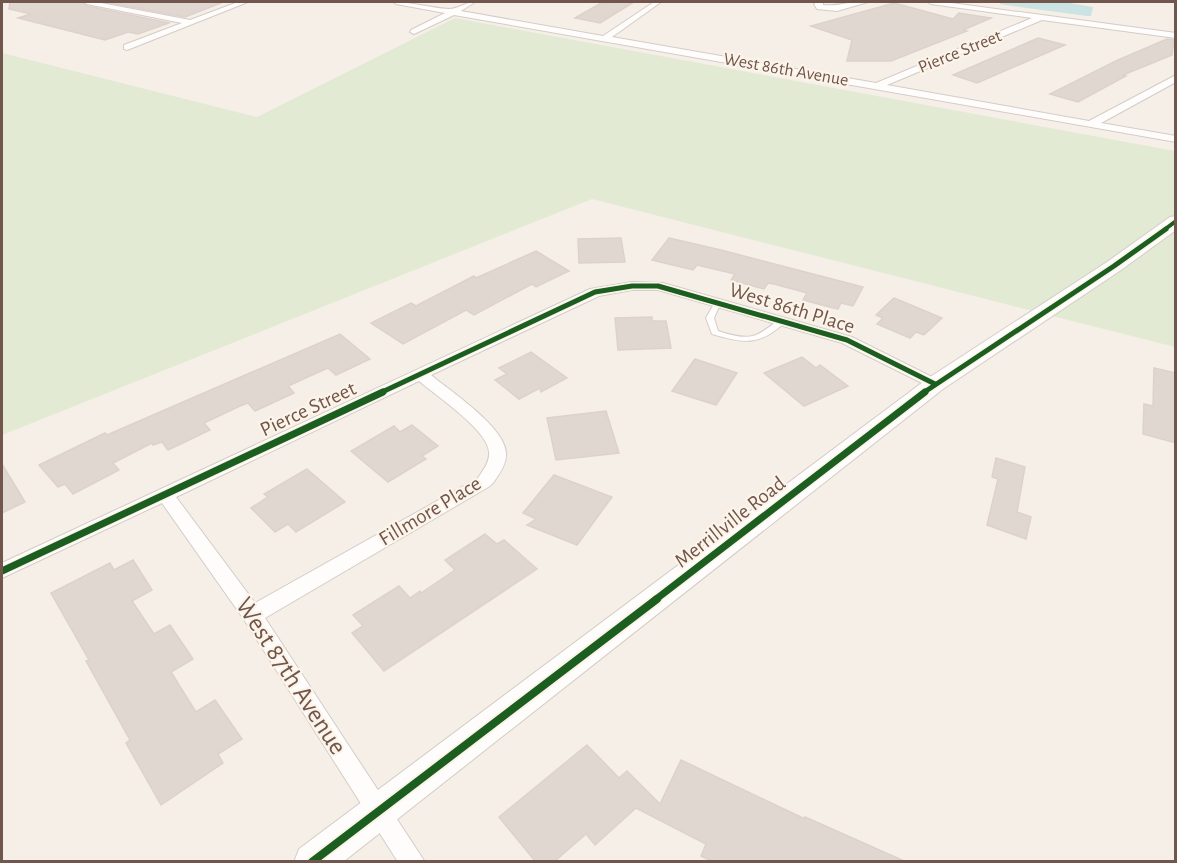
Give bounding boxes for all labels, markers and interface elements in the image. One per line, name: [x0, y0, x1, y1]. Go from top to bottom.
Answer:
street label: Pierce Street: [916, 27, 1005, 77]
street label: West 86th Avenue: [722, 50, 850, 90]
street label: West 86th Place: [727, 279, 857, 337]
street label: Pierce Street: [257, 378, 359, 440]
street label: Fillmore Place: [375, 472, 485, 550]
street label: Merrillville Road: [671, 472, 789, 572]
street label: West 87th Avenue: [231, 593, 351, 759]

